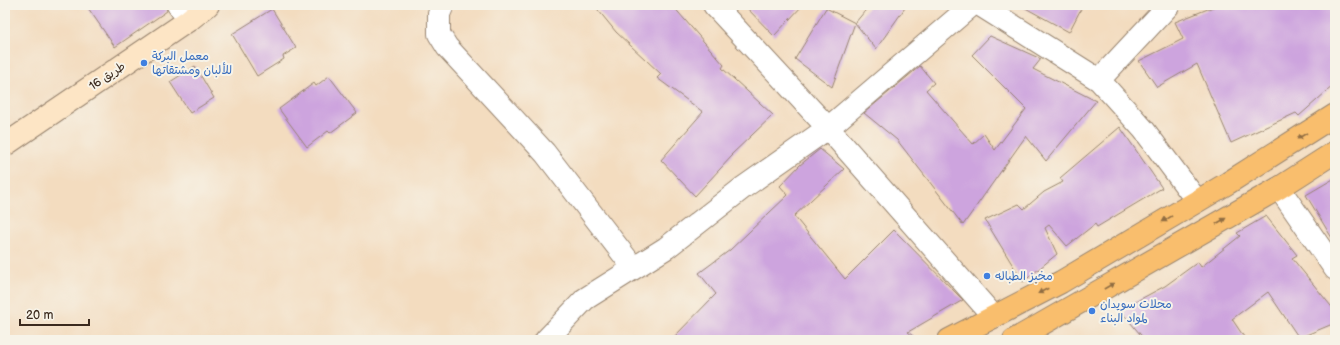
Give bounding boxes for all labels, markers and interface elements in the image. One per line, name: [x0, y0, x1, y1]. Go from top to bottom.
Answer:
place label: معمل البركة للألبان ومشتقاتها: [152, 49, 232, 78]
marker: معمل البركة للألبان ومشتقاتها: [139, 58, 149, 68]
street label: طريق 16: [86, 59, 128, 94]
one-way arrow: [1297, 132, 1307, 140]
one-way arrow: [1161, 215, 1173, 222]
one-way arrow: [1215, 218, 1227, 225]
place label: مخبز الطباله: [995, 269, 1053, 284]
marker: مخبز الطباله: [982, 271, 992, 281]
one-way arrow: [1103, 283, 1115, 290]
one-way arrow: [1037, 288, 1049, 295]
place label: محلات سويدان لمواد البناء: [1100, 297, 1172, 326]
scale bar: [20, 301, 89, 327]
marker: محلات سويدان لمواد البناء: [1087, 306, 1097, 316]
text: 20 m: [26, 308, 53, 323]

